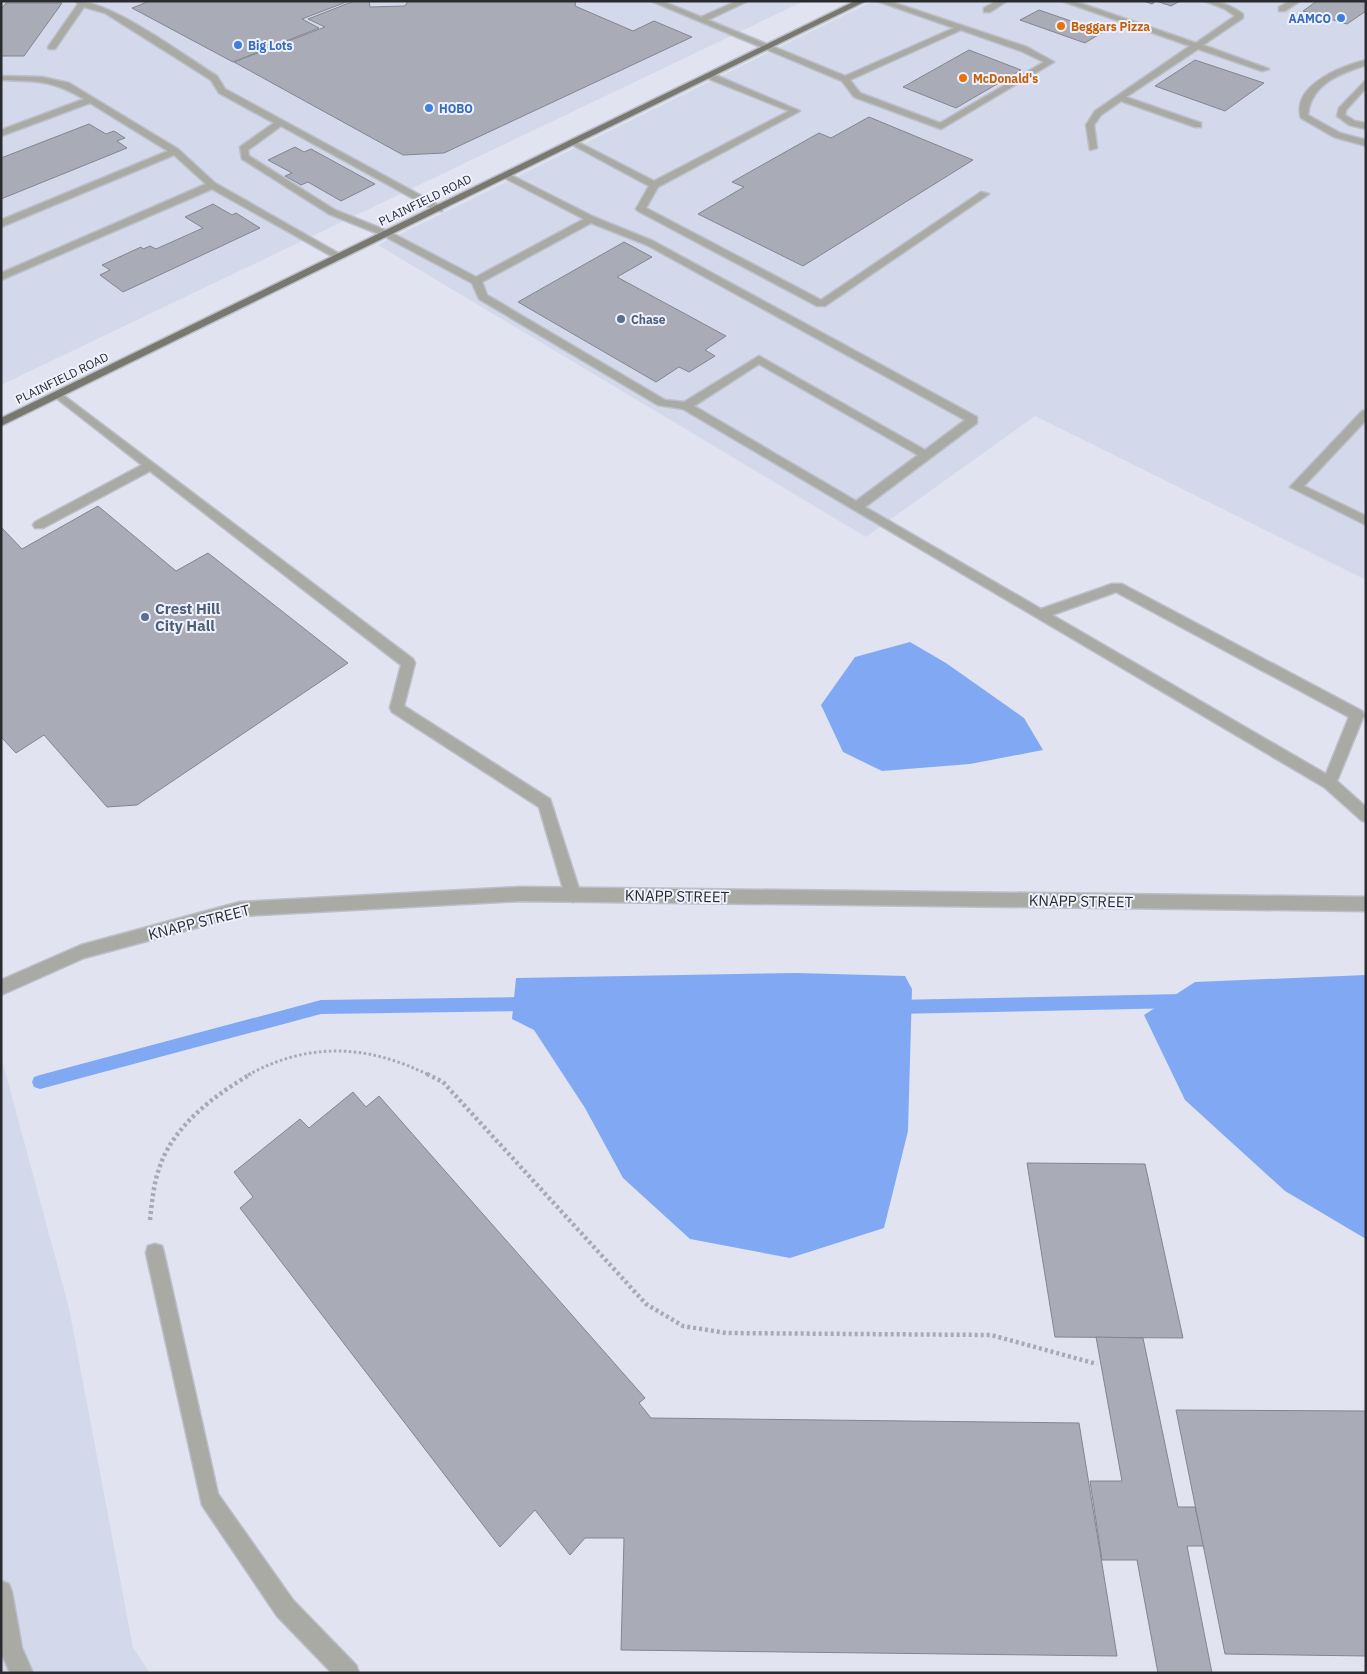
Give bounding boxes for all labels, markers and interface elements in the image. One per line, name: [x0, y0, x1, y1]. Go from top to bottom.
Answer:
place label: AAMCO: [1288, 11, 1331, 26]
marker: AAMCO: [1335, 12, 1347, 24]
place label: Beggars Pizza: [1071, 19, 1150, 34]
marker: Beggars Pizza: [1055, 20, 1067, 32]
place label: Big Lots: [248, 38, 292, 53]
marker: Big Lots: [232, 39, 244, 51]
place label: McDonald's: [973, 71, 1038, 86]
marker: McDonald's: [957, 72, 969, 84]
place label: HOBO: [439, 101, 473, 116]
marker: HOBO: [423, 102, 435, 114]
street label: PLAINFIELD ROAD: [376, 171, 474, 229]
place label: Chase: [631, 312, 666, 327]
marker: Chase: [615, 313, 627, 325]
street label: PLAINFIELD ROAD: [13, 349, 111, 407]
place label: Crest Hill City Hall: [155, 599, 220, 635]
marker: Crest Hill City Hall: [139, 611, 151, 623]
street label: KNAPP STREET: [625, 886, 730, 906]
street label: KNAPP STREET: [1029, 891, 1134, 911]
street label: KNAPP STREET: [146, 900, 252, 944]

